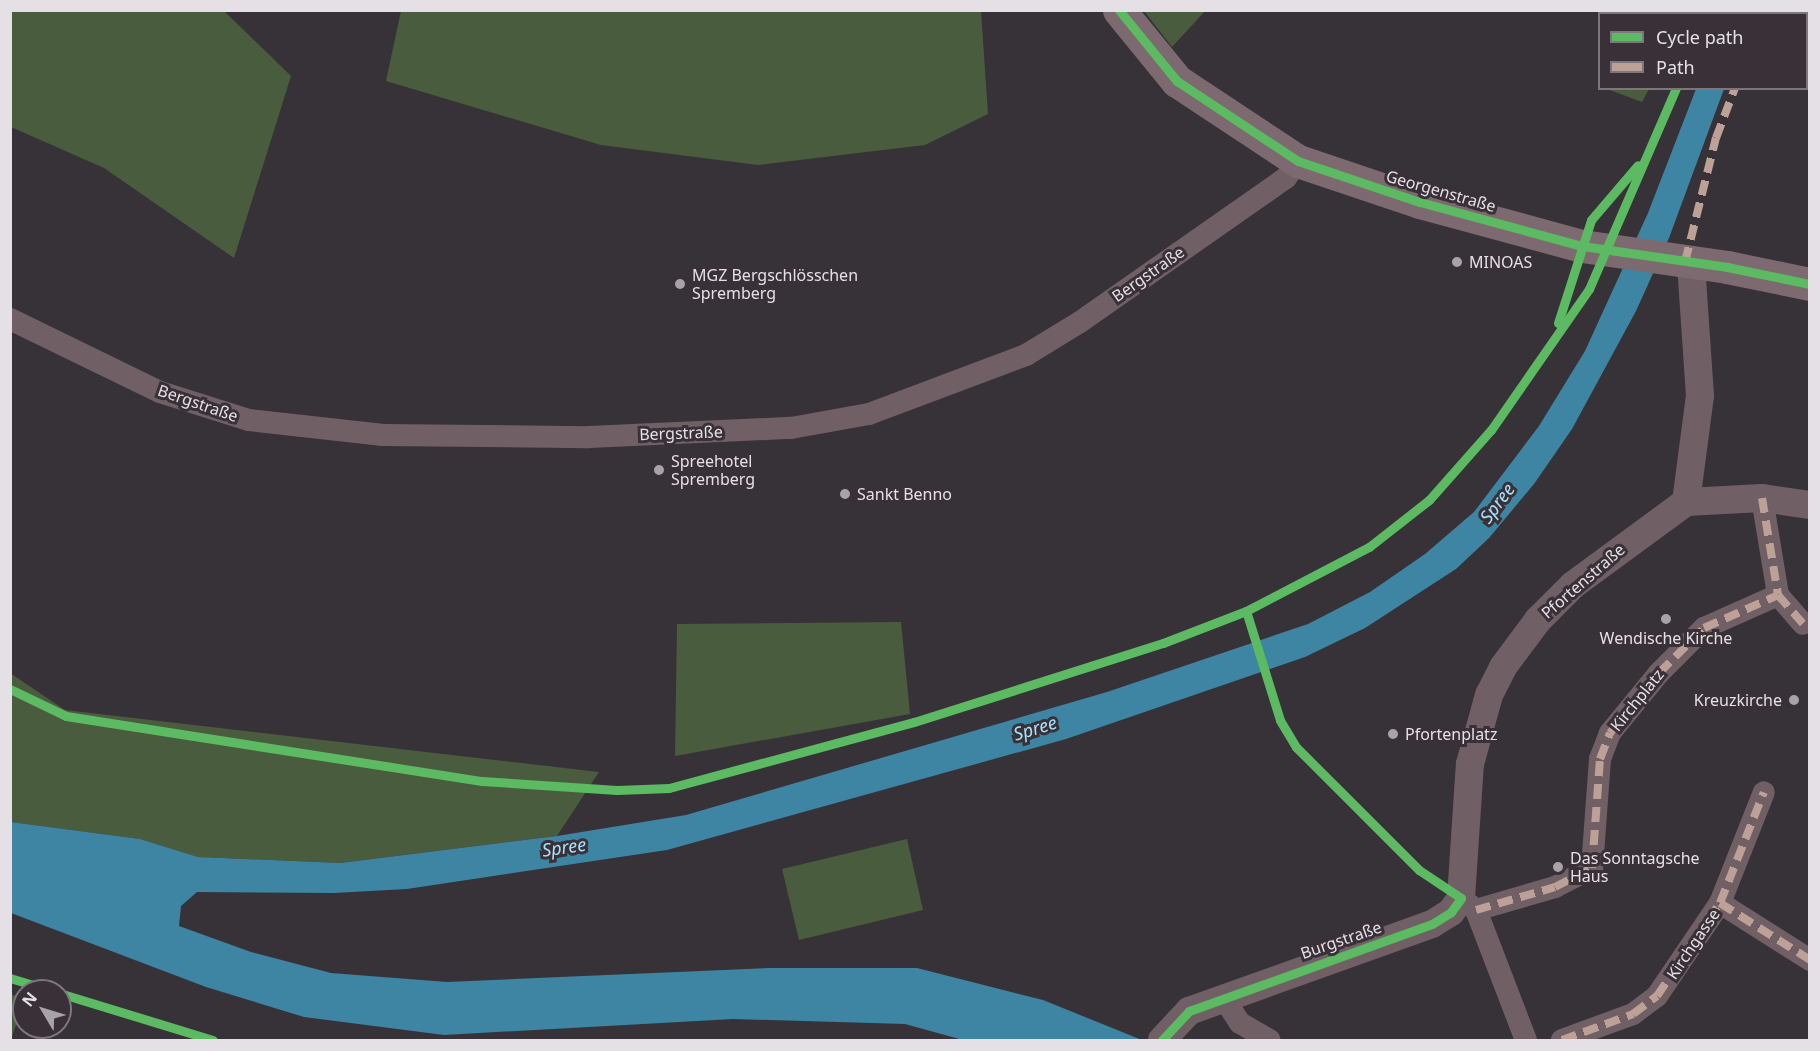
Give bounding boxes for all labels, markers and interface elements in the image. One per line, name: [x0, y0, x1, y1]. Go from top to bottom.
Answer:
legend: [1598, 12, 1808, 90]
text: Cycle path: [1656, 25, 1743, 49]
text: Path: [1656, 55, 1695, 79]
street label: Georgenstraße: [1384, 166, 1498, 216]
street label: Bergstraße: [1108, 242, 1188, 306]
place label: MINOAS: [1469, 252, 1532, 272]
marker: MINOAS: [1450, 255, 1464, 269]
place label: MGZ Bergschlösschen Spremberg: [692, 265, 858, 303]
marker: MGZ Bergschlösschen Spremberg: [673, 277, 687, 291]
street label: Bergstraße: [155, 380, 241, 426]
street label: Bergstraße: [639, 422, 723, 444]
place label: Spreehotel Spremberg: [671, 451, 755, 489]
marker: Spreehotel Spremberg: [652, 463, 666, 477]
water label: Spree: [1475, 479, 1519, 527]
place label: Sankt Benno: [857, 484, 952, 504]
marker: Sankt Benno: [838, 487, 852, 501]
street label: Pfortenstraße: [1537, 540, 1629, 622]
marker: Wendische Kirche: [1659, 612, 1673, 626]
place label: Wendische Kirche: [1600, 628, 1732, 648]
street label: Kirchplatz: [1606, 665, 1668, 735]
place label: Kreuzkirche: [1694, 690, 1782, 710]
marker: Kreuzkirche: [1787, 693, 1801, 707]
water label: Spree: [1011, 711, 1059, 745]
place label: Pfortenplatz: [1405, 724, 1497, 744]
marker: Pfortenplatz: [1386, 727, 1400, 741]
water label: Spree: [541, 833, 587, 861]
place label: Das Sonntagsche Haus: [1570, 848, 1700, 886]
marker: Das Sonntagsche Haus: [1551, 860, 1565, 874]
street label: Kirchgasse: [1662, 905, 1724, 983]
street label: Burgstraße: [1298, 917, 1384, 963]
north arrow: [12, 979, 72, 1039]
text: N: [17, 987, 42, 1011]

